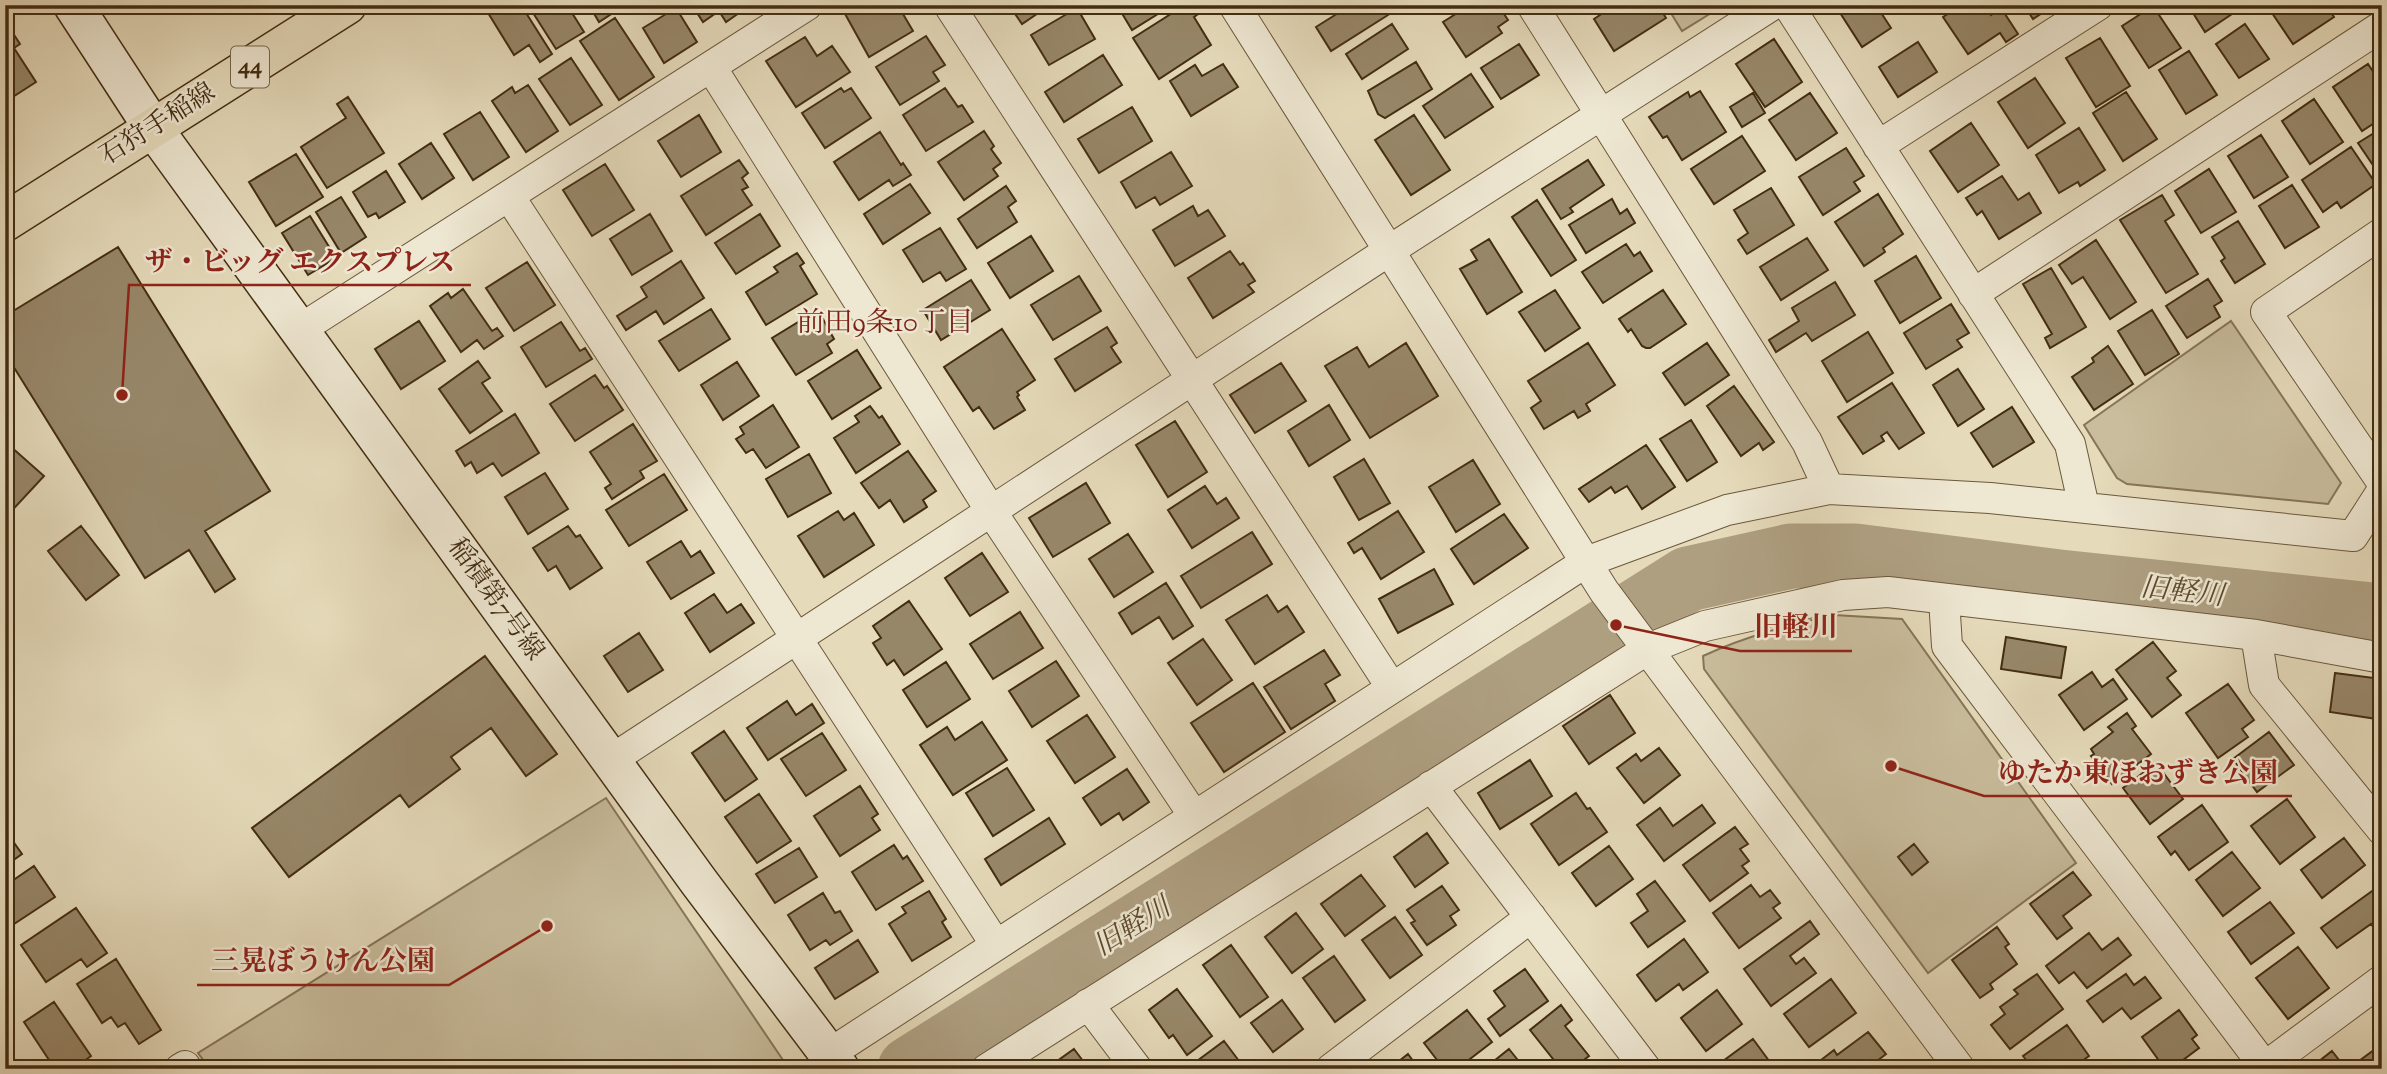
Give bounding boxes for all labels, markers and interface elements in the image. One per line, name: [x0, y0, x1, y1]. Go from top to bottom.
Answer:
road number: 44: [231, 46, 269, 88]
street label: 石狩手稲線: [93, 75, 223, 175]
callout: ザ・ビッグ エクスプレス: [129, 236, 471, 285]
text: ザ・ビッグ エクスプレス: [145, 244, 455, 284]
district label: 前田9条10丁目: [796, 304, 974, 344]
street label: 稲積第7号線: [438, 531, 552, 669]
water label: 旧軽川: [2138, 569, 2229, 618]
callout: 旧軽川: [1740, 602, 1852, 651]
text: 旧軽川: [1754, 609, 1838, 649]
callout: ゆたか東ほおずき公園: [1984, 747, 2292, 796]
text: ゆたか東ほおずき公園: [1998, 755, 2278, 795]
water label: 旧軽川: [1087, 887, 1182, 967]
callout: 三晃ぼうけん公園: [197, 936, 449, 985]
text: 三晃ぼうけん公園: [211, 943, 435, 983]

